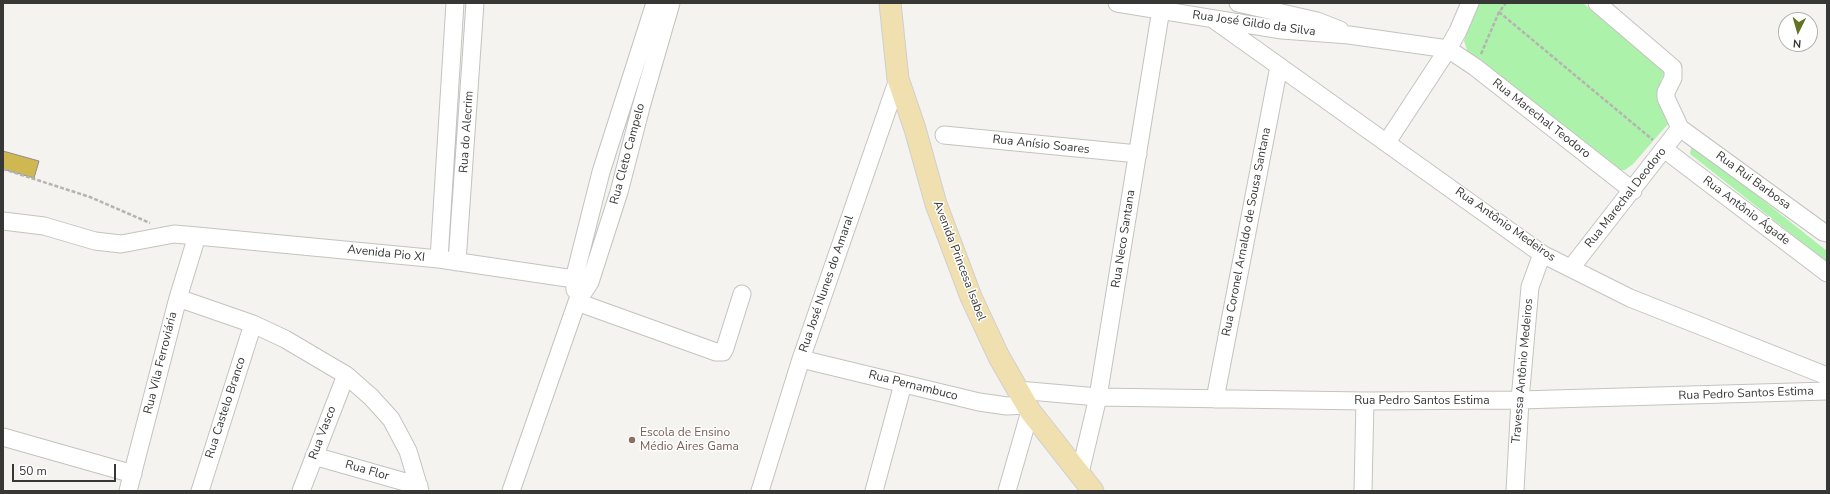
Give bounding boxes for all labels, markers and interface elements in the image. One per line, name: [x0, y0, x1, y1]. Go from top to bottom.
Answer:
street label: Rua José Gildo da Silva: [1192, 8, 1316, 40]
north arrow: [1778, 12, 1818, 52]
text: N: [1792, 36, 1802, 51]
street label: Rua Marechal Teodoro: [1489, 76, 1593, 162]
street label: Rua do Alecrim: [457, 90, 477, 174]
street label: Rua Cleto Campelo: [608, 102, 648, 206]
street label: Rua Coronel Arnaldo de Sousa Santana: [1220, 126, 1274, 338]
street label: Rua Anísio Soares: [992, 133, 1090, 157]
street label: Rua Marechal Deodoro: [1582, 145, 1670, 251]
street label: Rua Rui Barbosa: [1713, 149, 1793, 213]
street label: Rua Antônio Ágade: [1700, 174, 1792, 248]
street label: Rua Antônio Medeiros: [1452, 185, 1558, 265]
street label: Rua Neco Santana: [1109, 189, 1139, 289]
street label: Avenida Princesa Isabel: [929, 199, 989, 323]
street label: Rua José Nunes do Amaral: [797, 214, 857, 354]
street label: Avenida Pio XI: [346, 243, 426, 265]
street label: Travessa Antônio Medeiros: [1509, 298, 1537, 444]
street label: Rua Vila Ferroviária: [141, 310, 181, 416]
street label: Rua Castelo Branco: [203, 356, 249, 460]
street label: Rua Pernambuco: [867, 368, 959, 404]
street label: Rua Pedro Santos Estima: [1678, 384, 1814, 404]
street label: Rua Pedro Santos Estima: [1354, 394, 1490, 408]
street label: Rua Vasco: [306, 404, 340, 462]
place label: Escola de Ensino Médio Aires Gama: [640, 426, 739, 454]
marker: Escola de Ensino Médio Aires Gama: [627, 435, 637, 445]
scale bar: [14, 456, 118, 482]
street label: Rua Flor: [343, 458, 391, 484]
text: 50 m: [19, 463, 47, 479]

